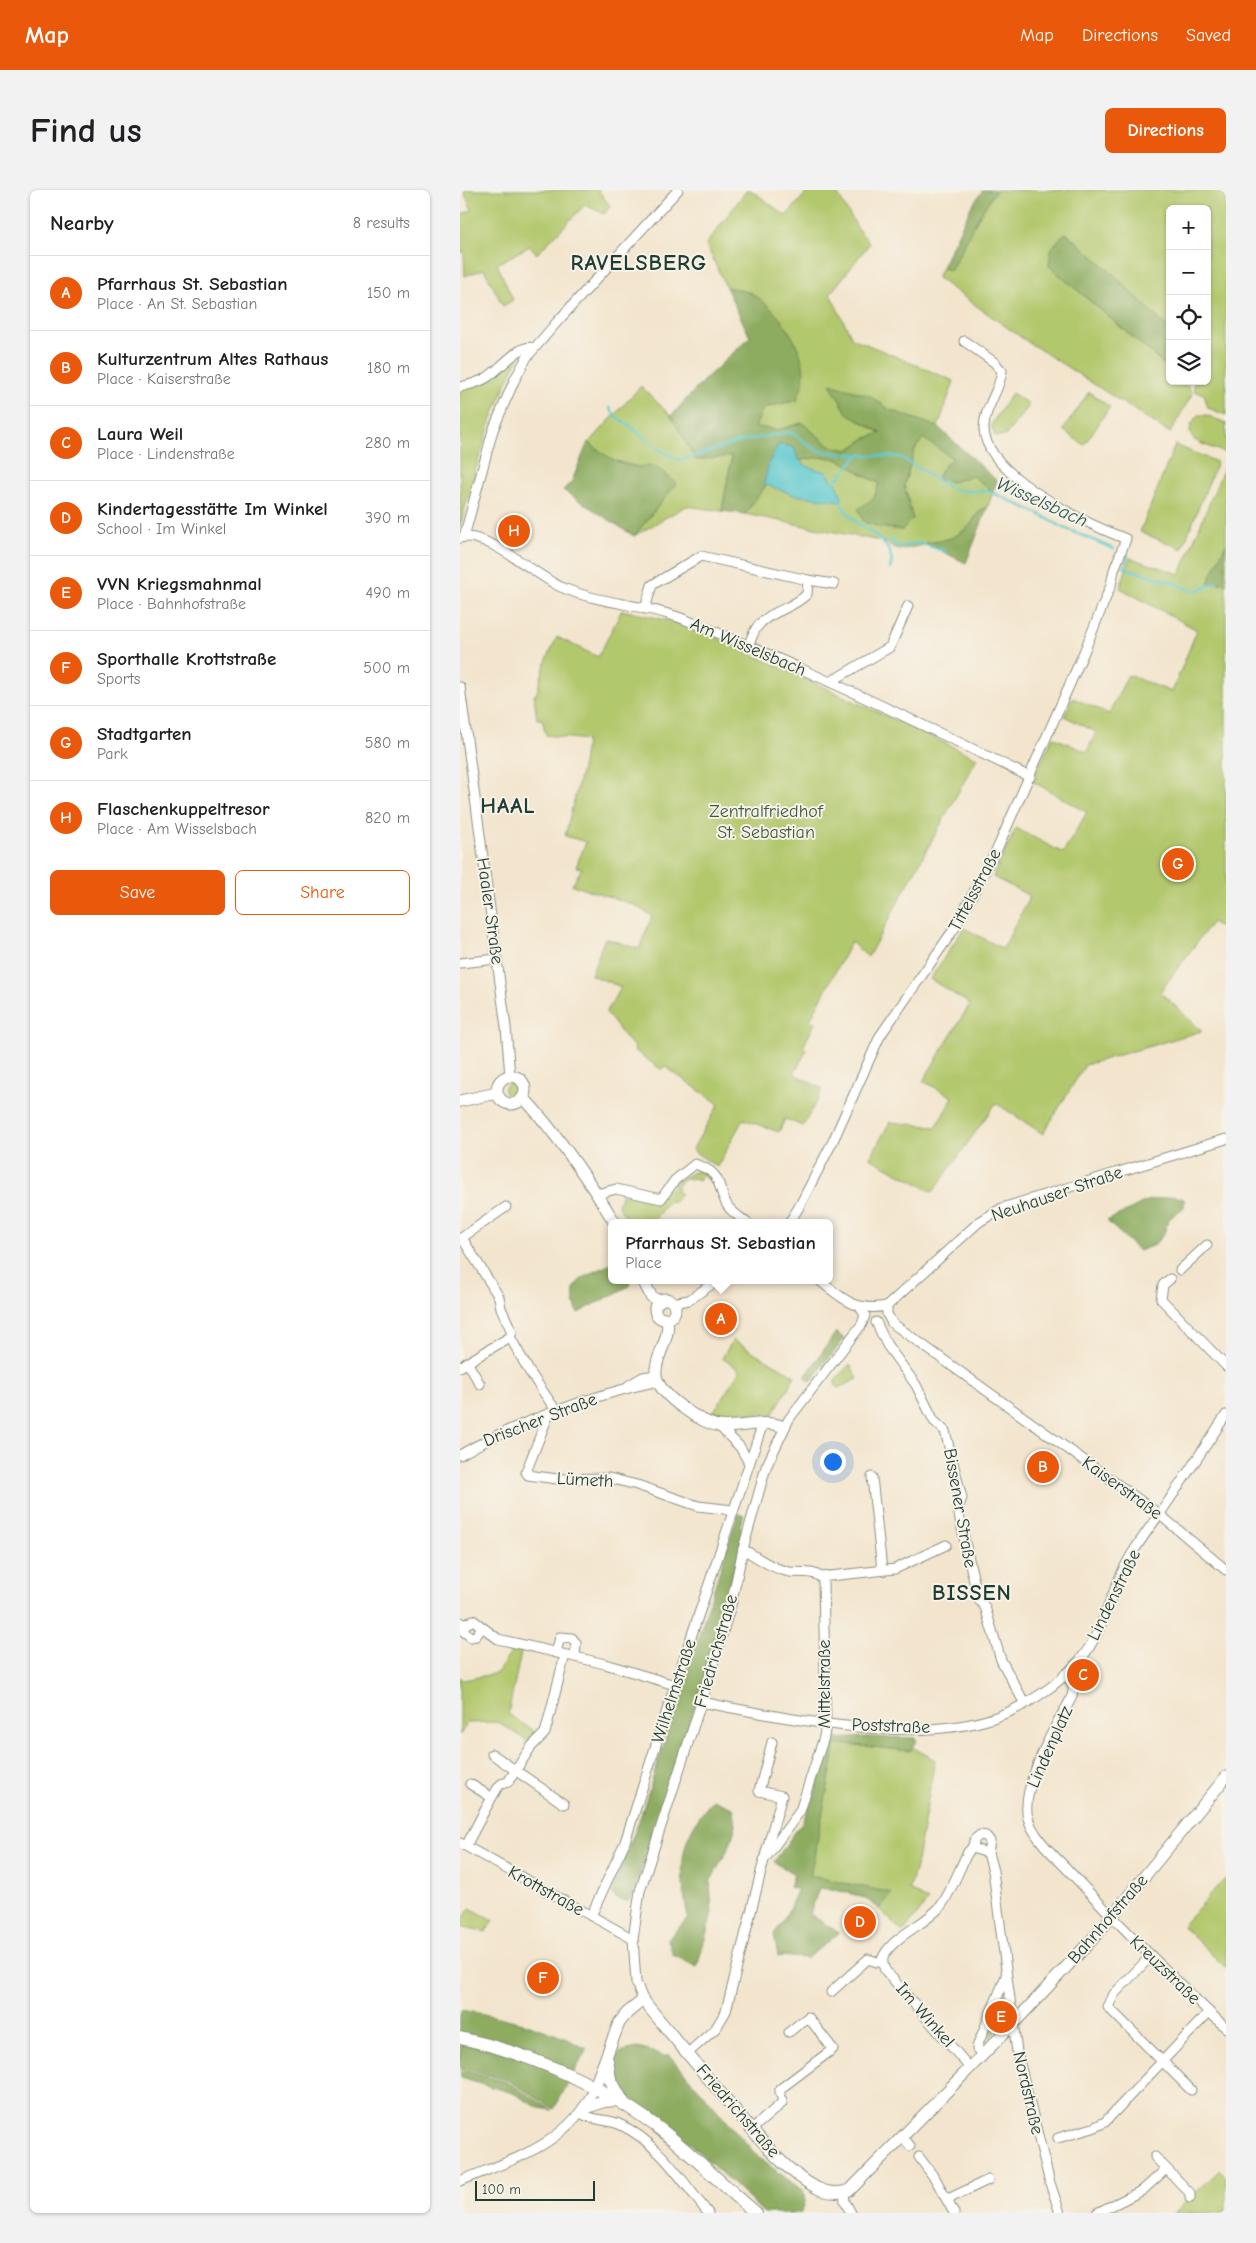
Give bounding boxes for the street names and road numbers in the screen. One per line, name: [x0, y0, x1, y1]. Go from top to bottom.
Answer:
street label: Am Wisselsbach: [687, 613, 809, 681]
street label: Tittelsstraße: [944, 845, 1006, 935]
street label: Haaler Straße: [472, 856, 508, 966]
street label: Neuhauser Straße: [989, 1162, 1125, 1226]
street label: Drischer Straße: [480, 1389, 600, 1451]
street label: Bissener Straße: [939, 1447, 981, 1569]
street label: Kaiserstraße: [1078, 1452, 1166, 1524]
street label: Lümeth: [556, 1468, 614, 1492]
street label: Lindenstraße: [1083, 1546, 1145, 1644]
street label: Friedrichstraße: [690, 1592, 742, 1710]
street label: Wilhelmstraße: [647, 1636, 701, 1746]
street label: Mittelstraße: [814, 1639, 835, 1729]
street label: Lindenplatz: [1023, 1703, 1077, 1791]
street label: Poststraße: [851, 1714, 931, 1738]
street label: Krottstraße: [504, 1862, 588, 1920]
street label: Bahnhofstraße: [1064, 1870, 1152, 1968]
street label: Kreuzstraße: [1125, 1931, 1205, 2009]
street label: Im Winkel: [891, 1978, 959, 2052]
street label: Nordstraße: [1008, 2049, 1048, 2137]
street label: Friedrichstraße: [692, 2060, 784, 2162]

